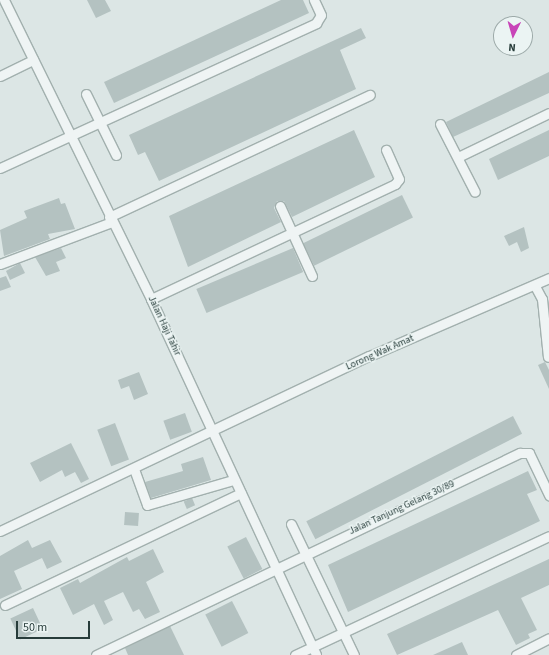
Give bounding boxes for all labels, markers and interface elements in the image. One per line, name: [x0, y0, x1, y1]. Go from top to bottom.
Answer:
north arrow: [493, 16, 533, 56]
text: N: [508, 40, 516, 55]
street label: Jalan Haji Tahir: [145, 294, 183, 358]
street label: Lorong Wak Amat: [344, 333, 416, 373]
street label: Jalan Tanjung Gelang 30/89: [347, 478, 457, 538]
scale bar: [18, 613, 92, 639]
text: 50 m: [23, 619, 47, 636]

